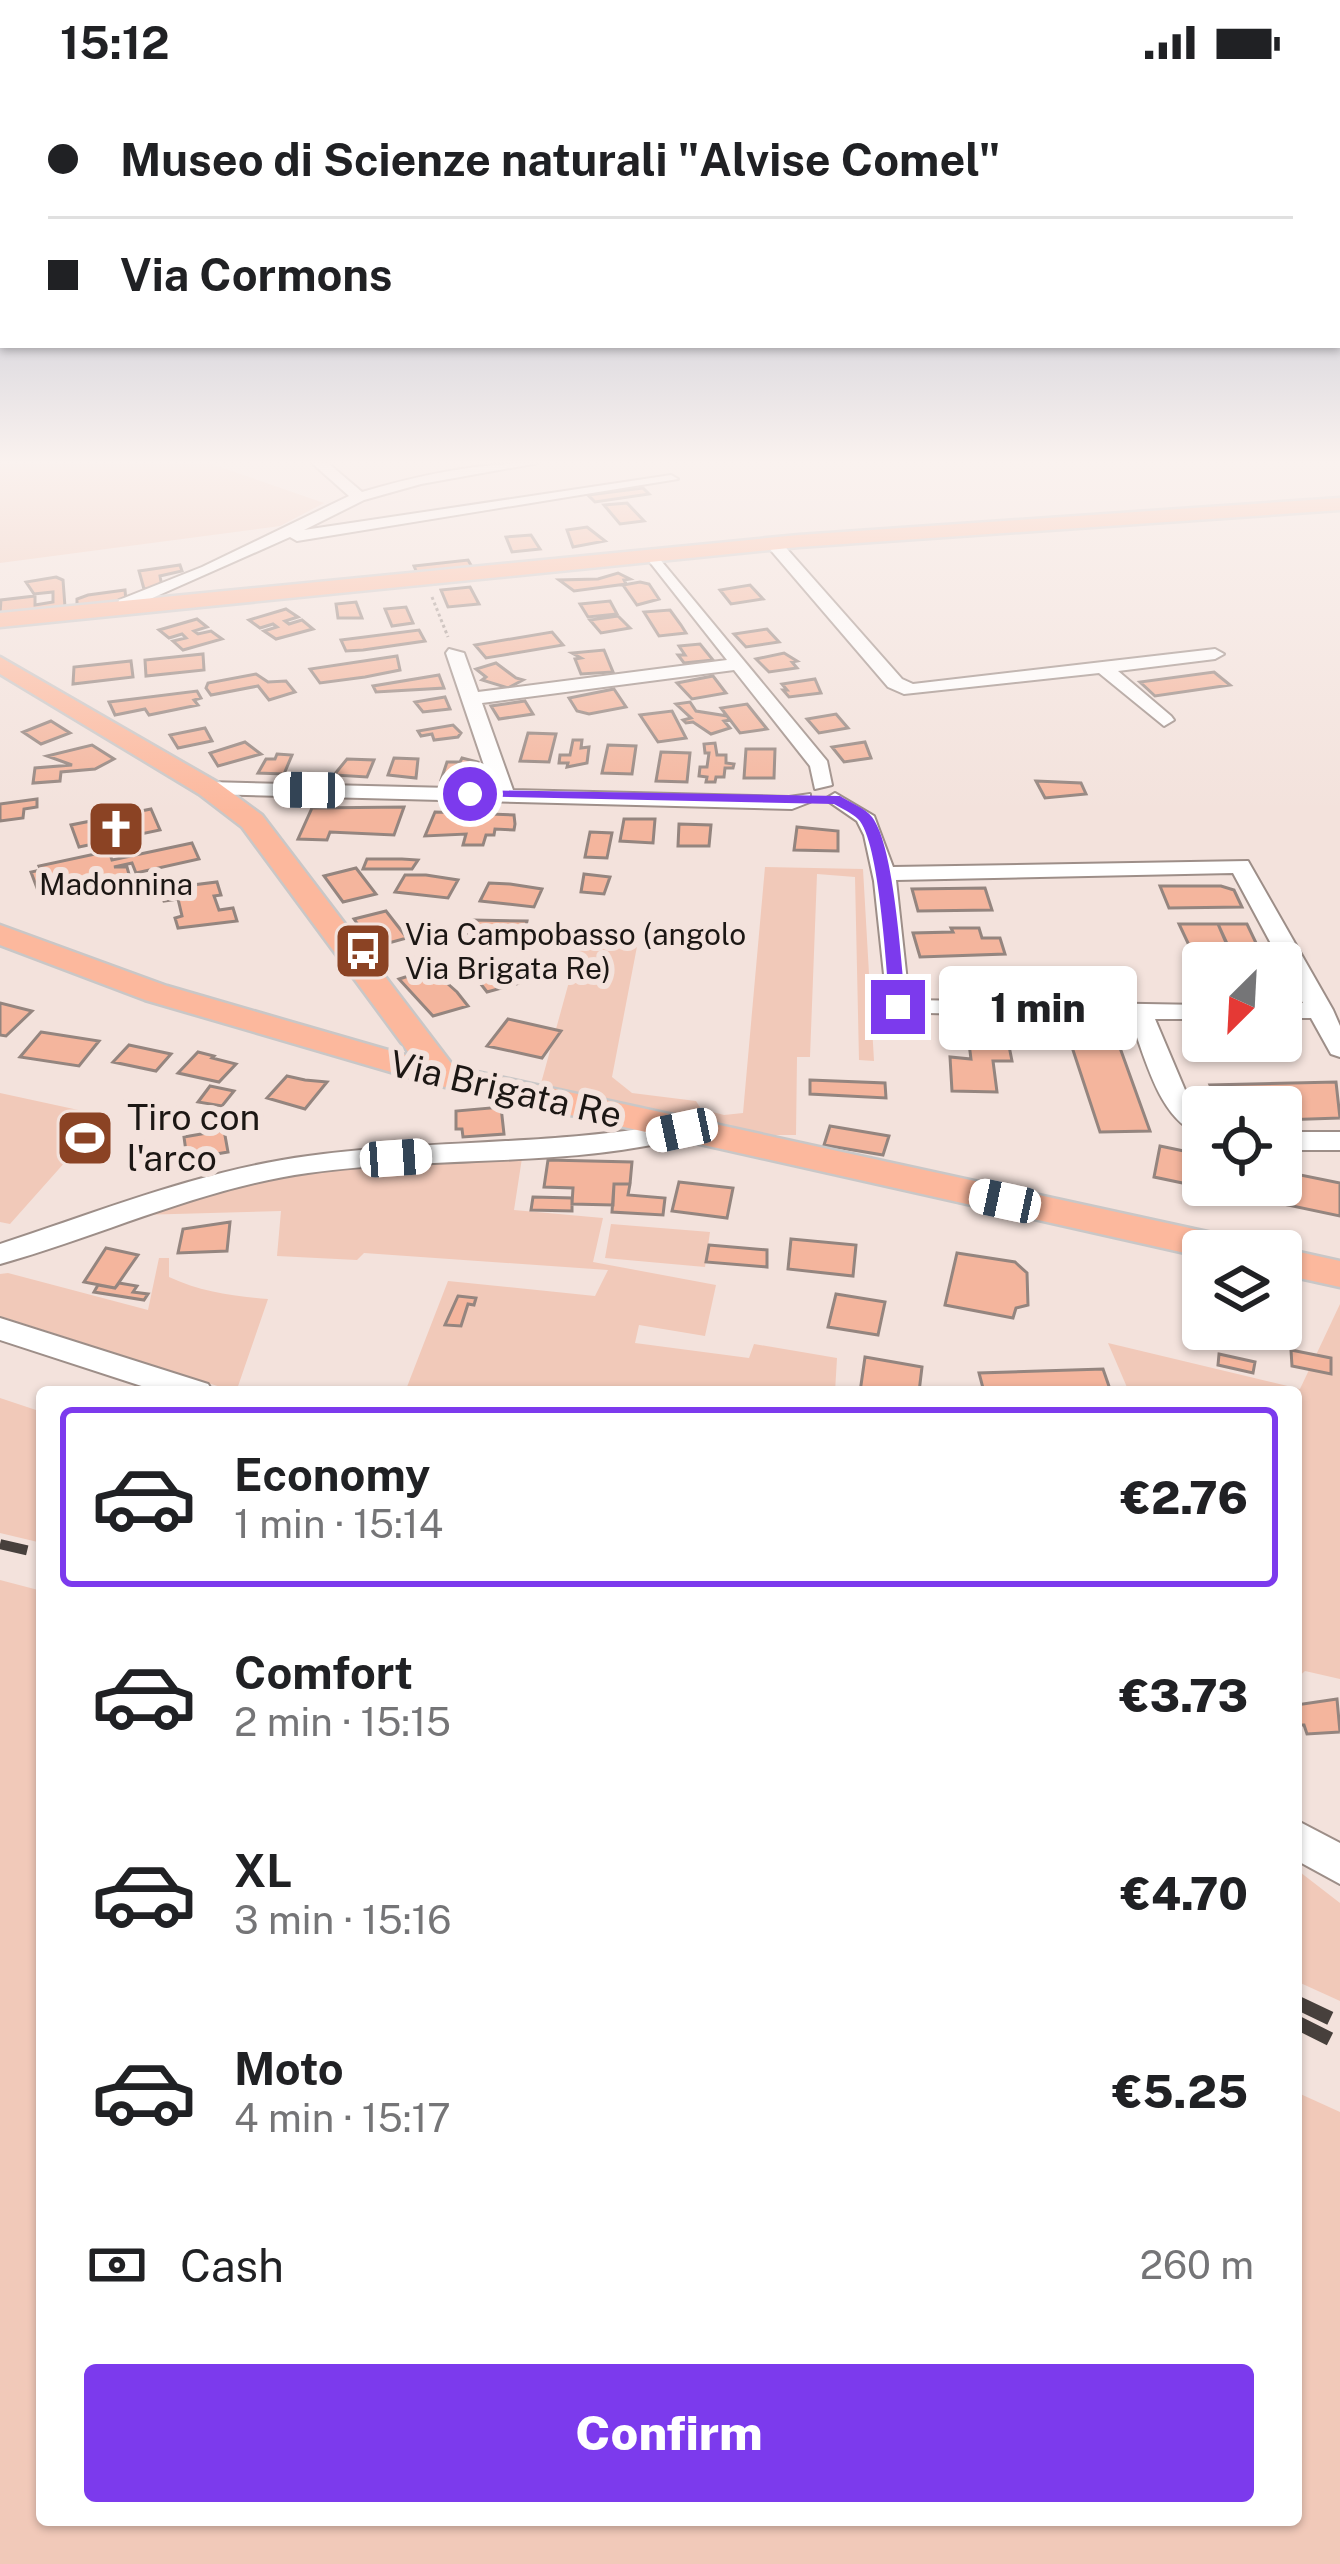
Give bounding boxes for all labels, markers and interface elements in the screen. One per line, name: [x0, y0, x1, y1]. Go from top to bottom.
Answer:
text: 15:12: [60, 16, 170, 69]
text: Museo di Scienze naturali "Alvise Comel": [120, 133, 1000, 186]
text: Via Cormons: [120, 248, 393, 301]
route start: [443, 767, 497, 821]
car: [273, 771, 345, 809]
church icon: Madonnina: [85, 798, 147, 860]
place label: Madonnina: [39, 866, 193, 902]
place label: Via Campobasso (angolo Via Brigata Re): [405, 916, 746, 986]
bus stop icon: Via Campobasso (angolo Via Brigata Re): [332, 920, 394, 982]
north arrow: [1182, 942, 1302, 1062]
map controls: [1182, 942, 1302, 1350]
callout: 1 min: [940, 965, 1138, 1049]
route end: [871, 980, 925, 1034]
text: 1 min: [990, 985, 1086, 1031]
street label: Via Brigata Re: [386, 1042, 626, 1136]
button: locate: [1182, 1086, 1302, 1206]
place label: Tiro con l'arco: [127, 1096, 260, 1179]
car: [643, 1105, 721, 1155]
sports icon: Tiro con l'arco: [54, 1107, 116, 1169]
car: [359, 1138, 433, 1178]
car: [966, 1176, 1044, 1226]
button: layers: [1182, 1230, 1302, 1350]
icon: car: [90, 1443, 198, 1551]
text: Economy: [234, 1448, 430, 1501]
text: €2.76: [1121, 1471, 1248, 1524]
text: 1 min · 15:14: [234, 1501, 443, 1547]
icon: car: [90, 1641, 198, 1749]
text: Comfort: [234, 1646, 413, 1699]
text: €3.73: [1119, 1669, 1248, 1722]
text: 2 min · 15:15: [234, 1699, 451, 1745]
icon: car: [90, 1839, 198, 1947]
text: XL: [234, 1844, 292, 1897]
text: €4.70: [1121, 1867, 1248, 1920]
text: 3 min · 15:16: [234, 1897, 452, 1943]
icon: car: [90, 2037, 198, 2145]
text: Moto: [234, 2042, 344, 2095]
text: €5.25: [1112, 2065, 1248, 2118]
text: 4 min · 15:17: [234, 2095, 451, 2141]
icon: cash: [84, 2232, 150, 2298]
text: Cash: [180, 2239, 284, 2292]
text: 260 m: [1140, 2242, 1254, 2288]
button: Confirm: [84, 2364, 1254, 2502]

